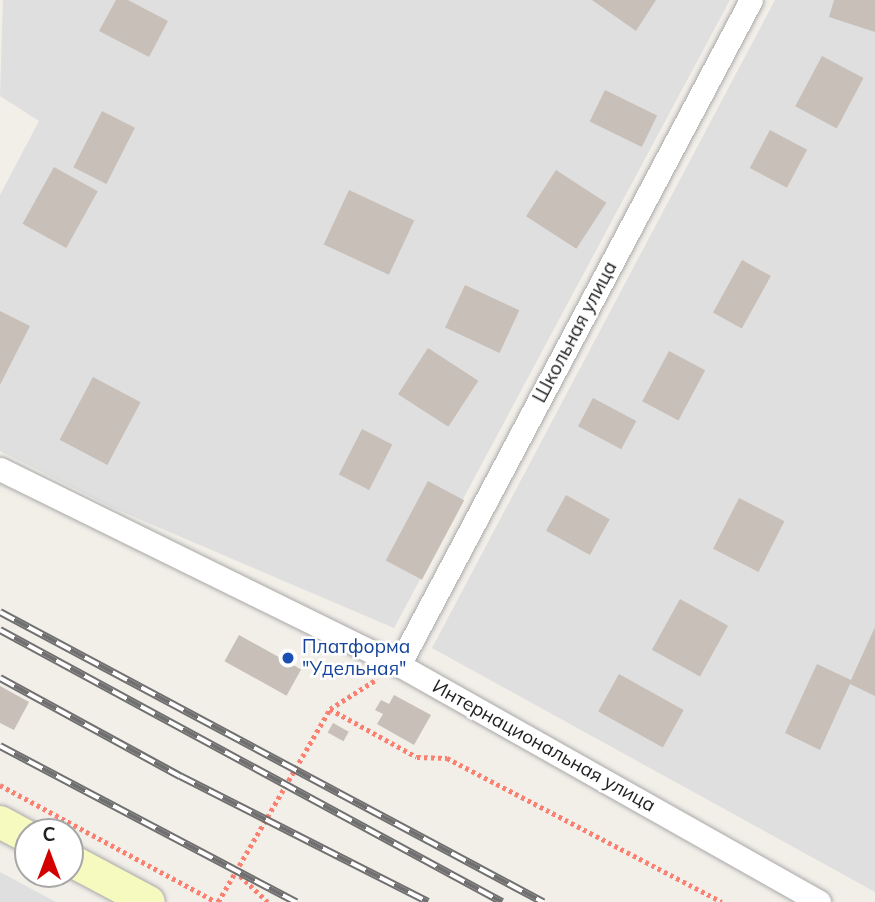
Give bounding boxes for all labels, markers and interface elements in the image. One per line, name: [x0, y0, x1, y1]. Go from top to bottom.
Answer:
street label: Школьная улица: [528, 257, 622, 407]
place label: Платформа "Удельная": [302, 636, 410, 680]
marker: Платформа "Удельная": [280, 650, 296, 666]
street label: Интернациональная улица: [429, 675, 659, 817]
north arrow: [14, 818, 84, 888]
text: С: [42, 822, 56, 846]

